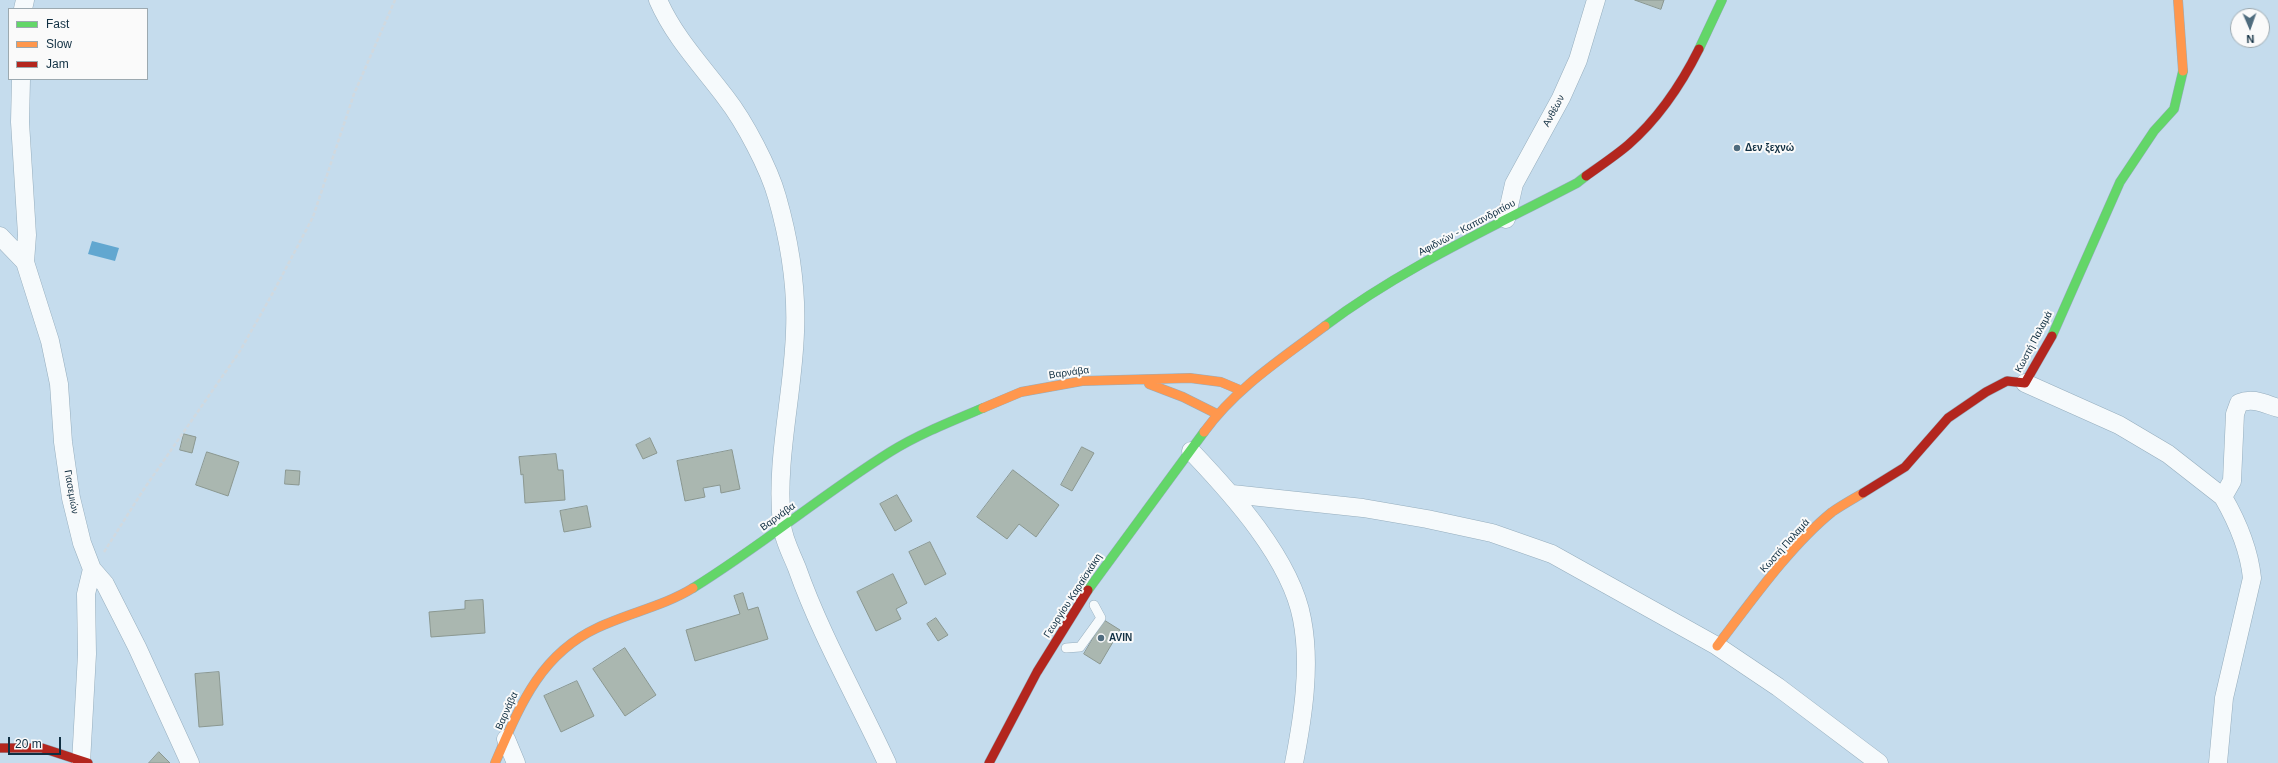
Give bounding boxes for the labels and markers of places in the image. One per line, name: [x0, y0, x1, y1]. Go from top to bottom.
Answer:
place label: Δεν ξεχνώ: [1745, 142, 1794, 154]
marker: Δεν ξεχνώ: [1732, 143, 1742, 153]
place label: AVIN: [1109, 632, 1132, 644]
marker: AVIN: [1096, 633, 1106, 643]

